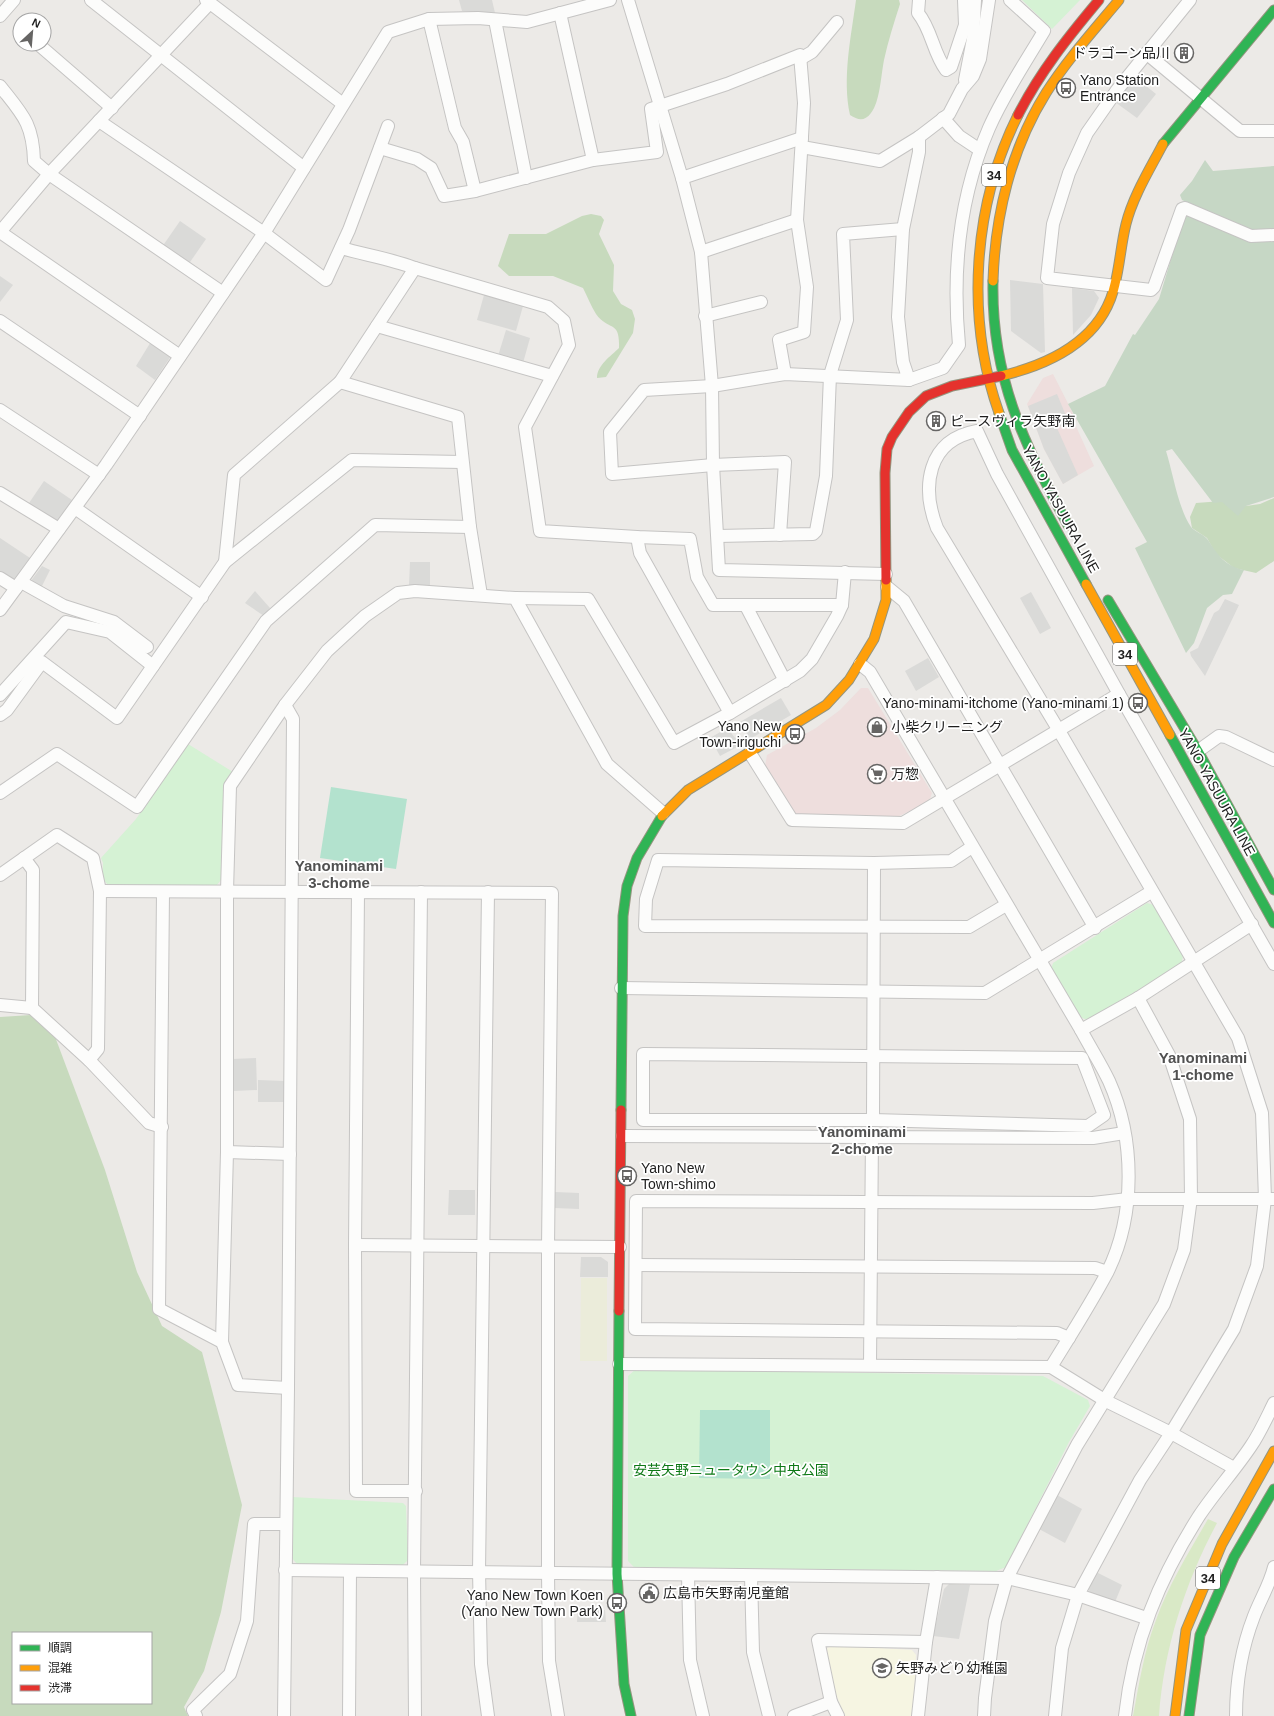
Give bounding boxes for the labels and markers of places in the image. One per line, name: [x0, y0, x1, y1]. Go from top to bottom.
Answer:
building icon: ドラゴーン品川: [1173, 42, 1195, 64]
place label: ドラゴーン品川: [1073, 45, 1170, 61]
place label: Yano Station Entrance: [1080, 72, 1159, 104]
bus stop icon: Yano Station Entrance: [1055, 77, 1077, 99]
building icon: ピースヴィラ矢野南: [925, 410, 947, 432]
place label: ピースヴィラ矢野南: [950, 413, 1075, 429]
bus stop icon: Yano-minami-itchome (Yano-minami 1): [1127, 692, 1149, 714]
place label: Yano-minami-itchome (Yano-minami 1): [883, 695, 1124, 711]
shop icon: 小柴クリーニング: [866, 716, 888, 738]
place label: Yano New Town-iriguchi: [699, 718, 782, 750]
place label: 小柴クリーニング: [891, 719, 1003, 735]
bus stop icon: Yano New Town-iriguchi: [784, 723, 806, 745]
supermarket icon: 万惣: [866, 763, 888, 785]
place label: 万惣: [891, 766, 919, 782]
place label: Yano New Town-shimo: [641, 1160, 716, 1192]
bus stop icon: Yano New Town-shimo: [616, 1165, 638, 1187]
public building icon: 広島市矢野南児童館: [638, 1582, 660, 1604]
place label: 広島市矢野南児童館: [663, 1585, 789, 1601]
place label: Yano New Town Koen (Yano New Town Park): [461, 1587, 603, 1619]
bus stop icon: Yano New Town Koen (Yano New Town Park): [606, 1592, 628, 1614]
school or university icon: 矢野みどり幼稚園: [871, 1657, 893, 1679]
place label: 矢野みどり幼稚園: [896, 1660, 1008, 1676]

